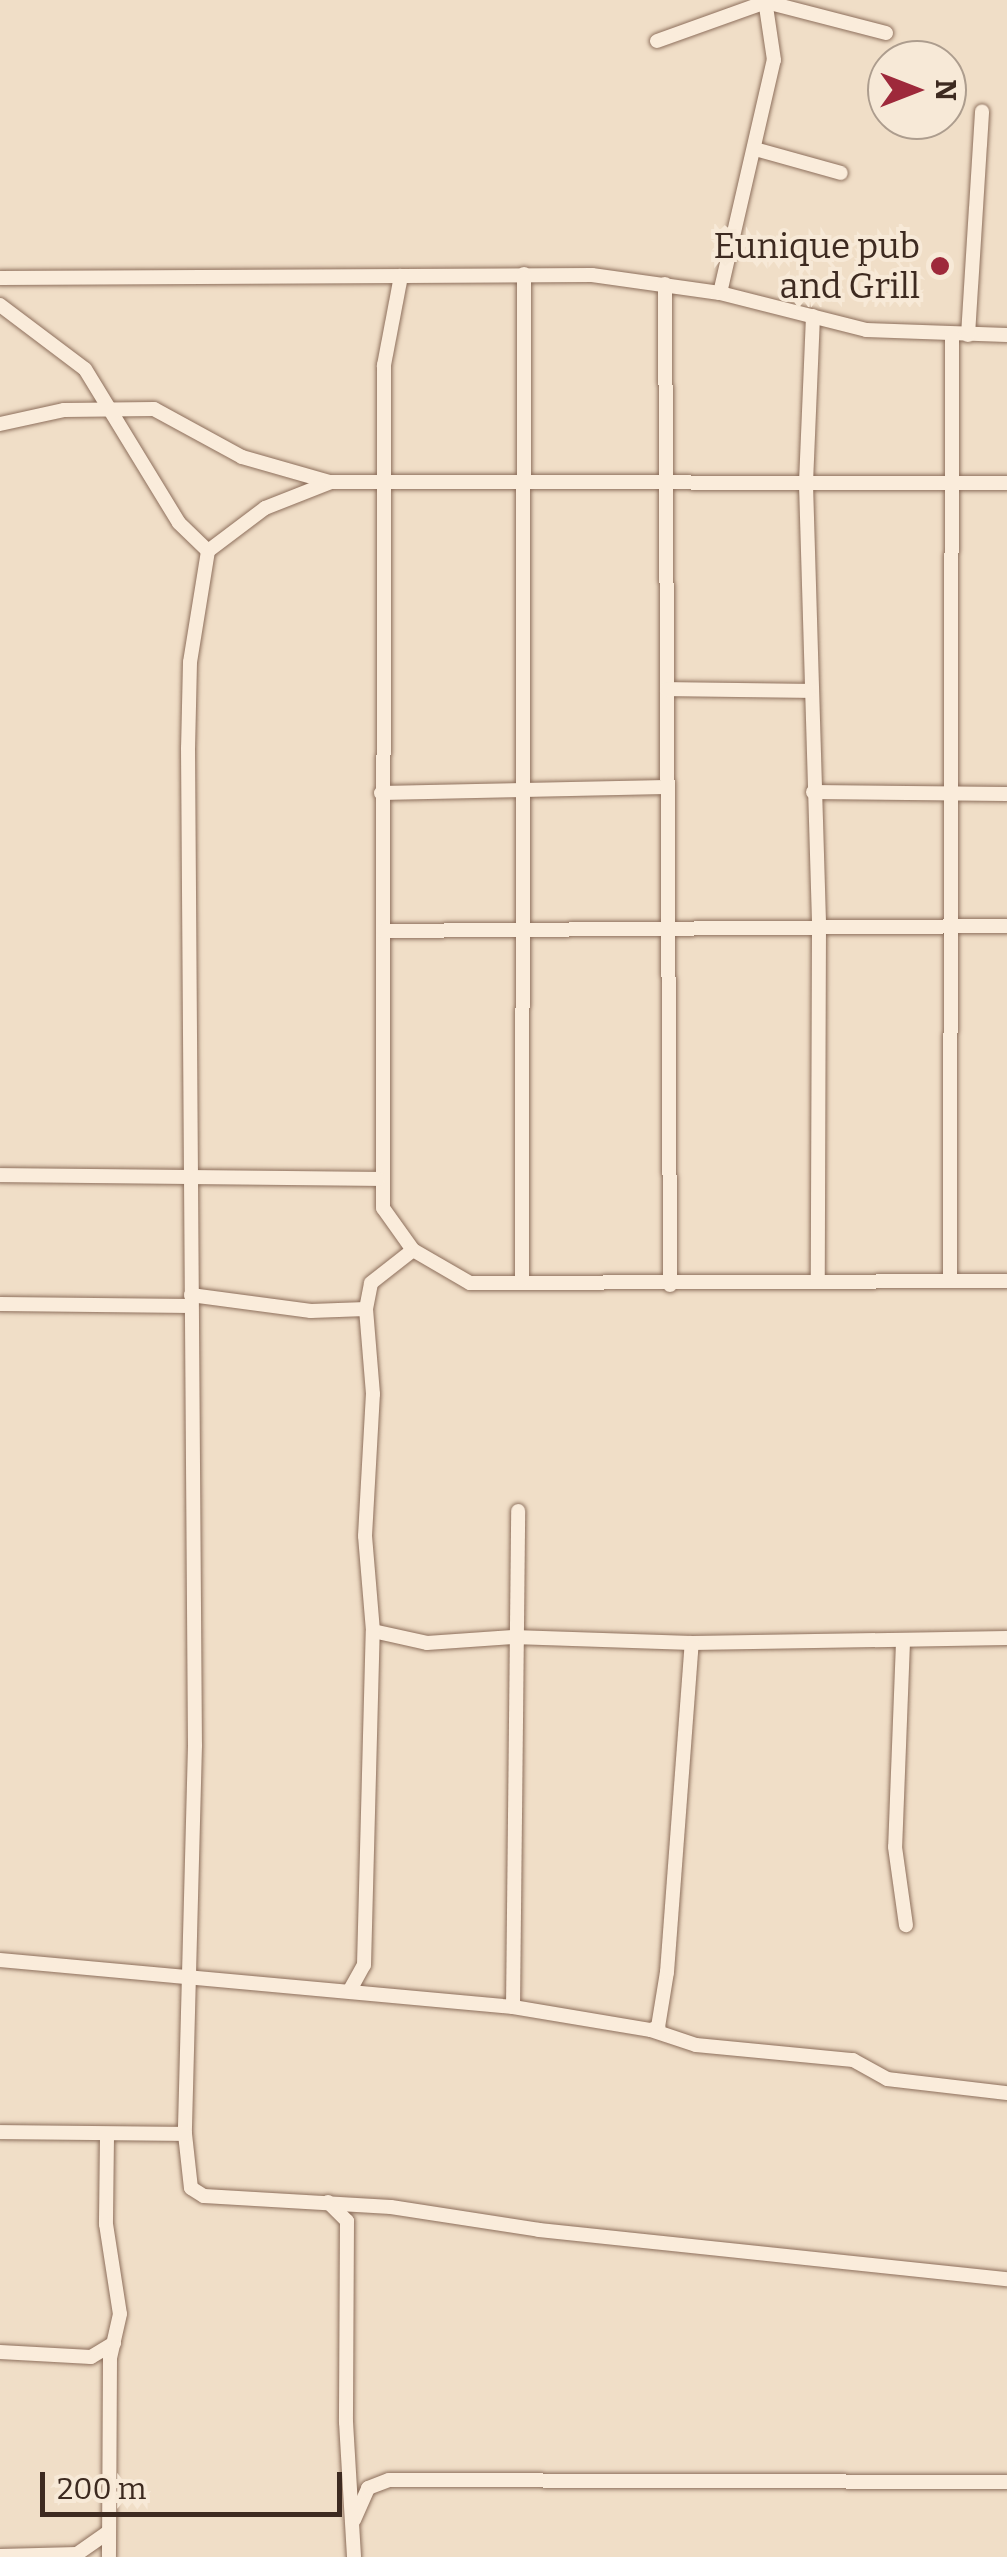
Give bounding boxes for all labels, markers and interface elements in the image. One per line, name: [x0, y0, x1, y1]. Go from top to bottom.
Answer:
north arrow: [867, 40, 967, 140]
text: N: [929, 79, 962, 101]
place label: Eunique pub and Grill: [714, 225, 920, 307]
marker: Eunique pub and Grill: [929, 255, 951, 277]
scale bar: [45, 2452, 348, 2514]
text: 200 m: [57, 2471, 146, 2507]

